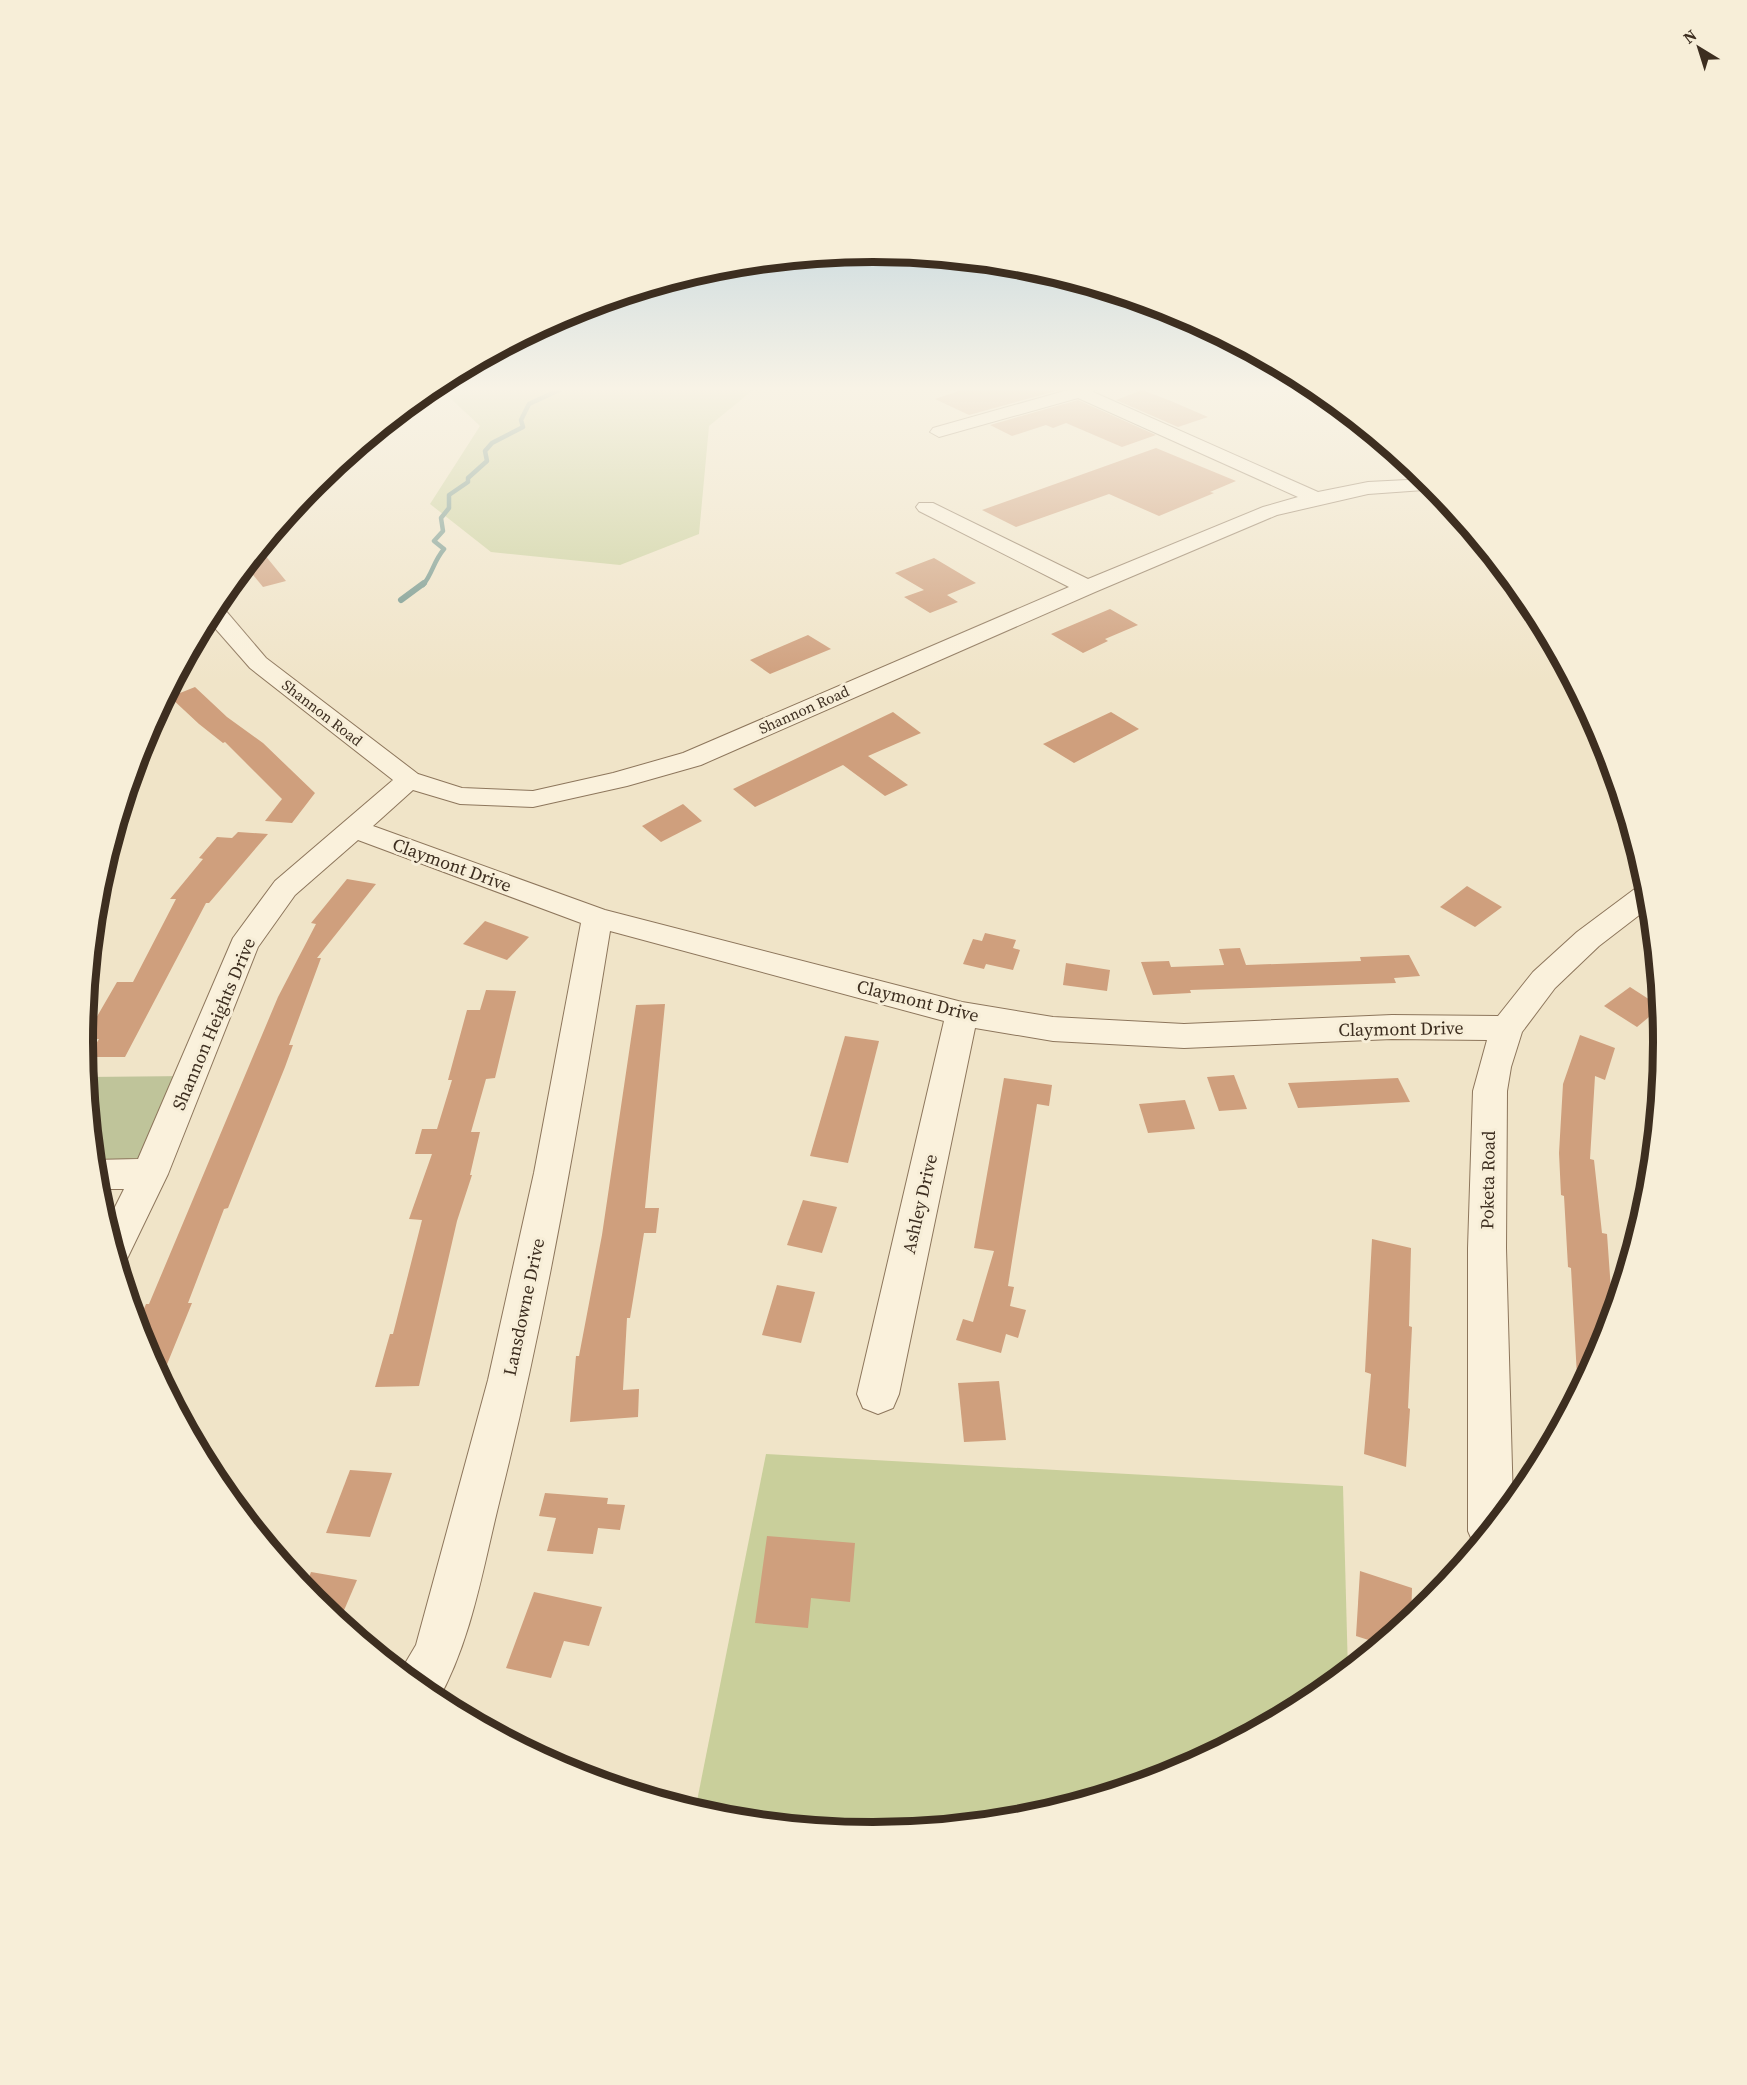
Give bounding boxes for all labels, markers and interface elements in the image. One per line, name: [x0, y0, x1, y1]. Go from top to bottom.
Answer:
north arrow: [1669, 18, 1729, 78]
text: N: [1678, 24, 1701, 48]
street label: Shannon Road: [278, 674, 367, 751]
street label: Shannon Road: [755, 680, 853, 739]
street label: Claymont Drive: [389, 831, 515, 898]
street label: Shannon Heights Drive: [166, 934, 261, 1114]
street label: Claymont Drive: [854, 973, 982, 1028]
street label: Claymont Drive: [1338, 1015, 1464, 1042]
street label: Poketa Road: [1474, 1130, 1501, 1230]
street label: Ashley Drive: [896, 1152, 943, 1256]
street label: Lansdowne Drive: [497, 1236, 550, 1378]

